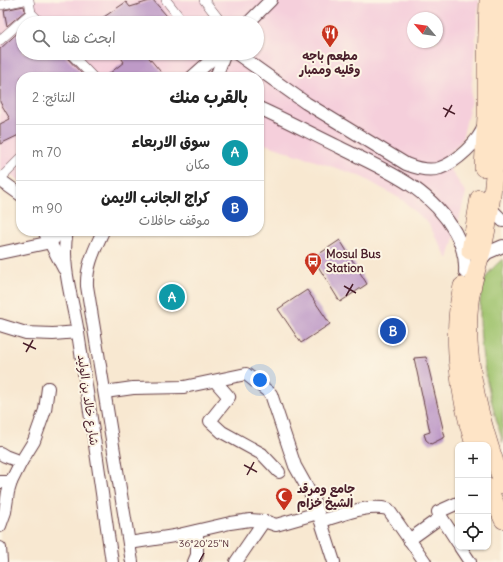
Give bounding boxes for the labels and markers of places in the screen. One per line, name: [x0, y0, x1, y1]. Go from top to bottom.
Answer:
restaurant icon: مطعم باجه وقليه وممبار: [320, 23, 340, 48]
place label: مطعم باجه وقليه وممبار: [299, 48, 360, 77]
place label: Mosul Bus Station: [326, 246, 381, 275]
bus stop icon: Mosul Bus Station: [303, 251, 323, 276]
pin: A: [159, 282, 185, 312]
pin: B: [380, 316, 406, 346]
place label: جامع ومرقد الشيخ خزام: [297, 481, 355, 512]
mosque icon: جامع ومرقد الشيخ خزام: [274, 486, 294, 511]

